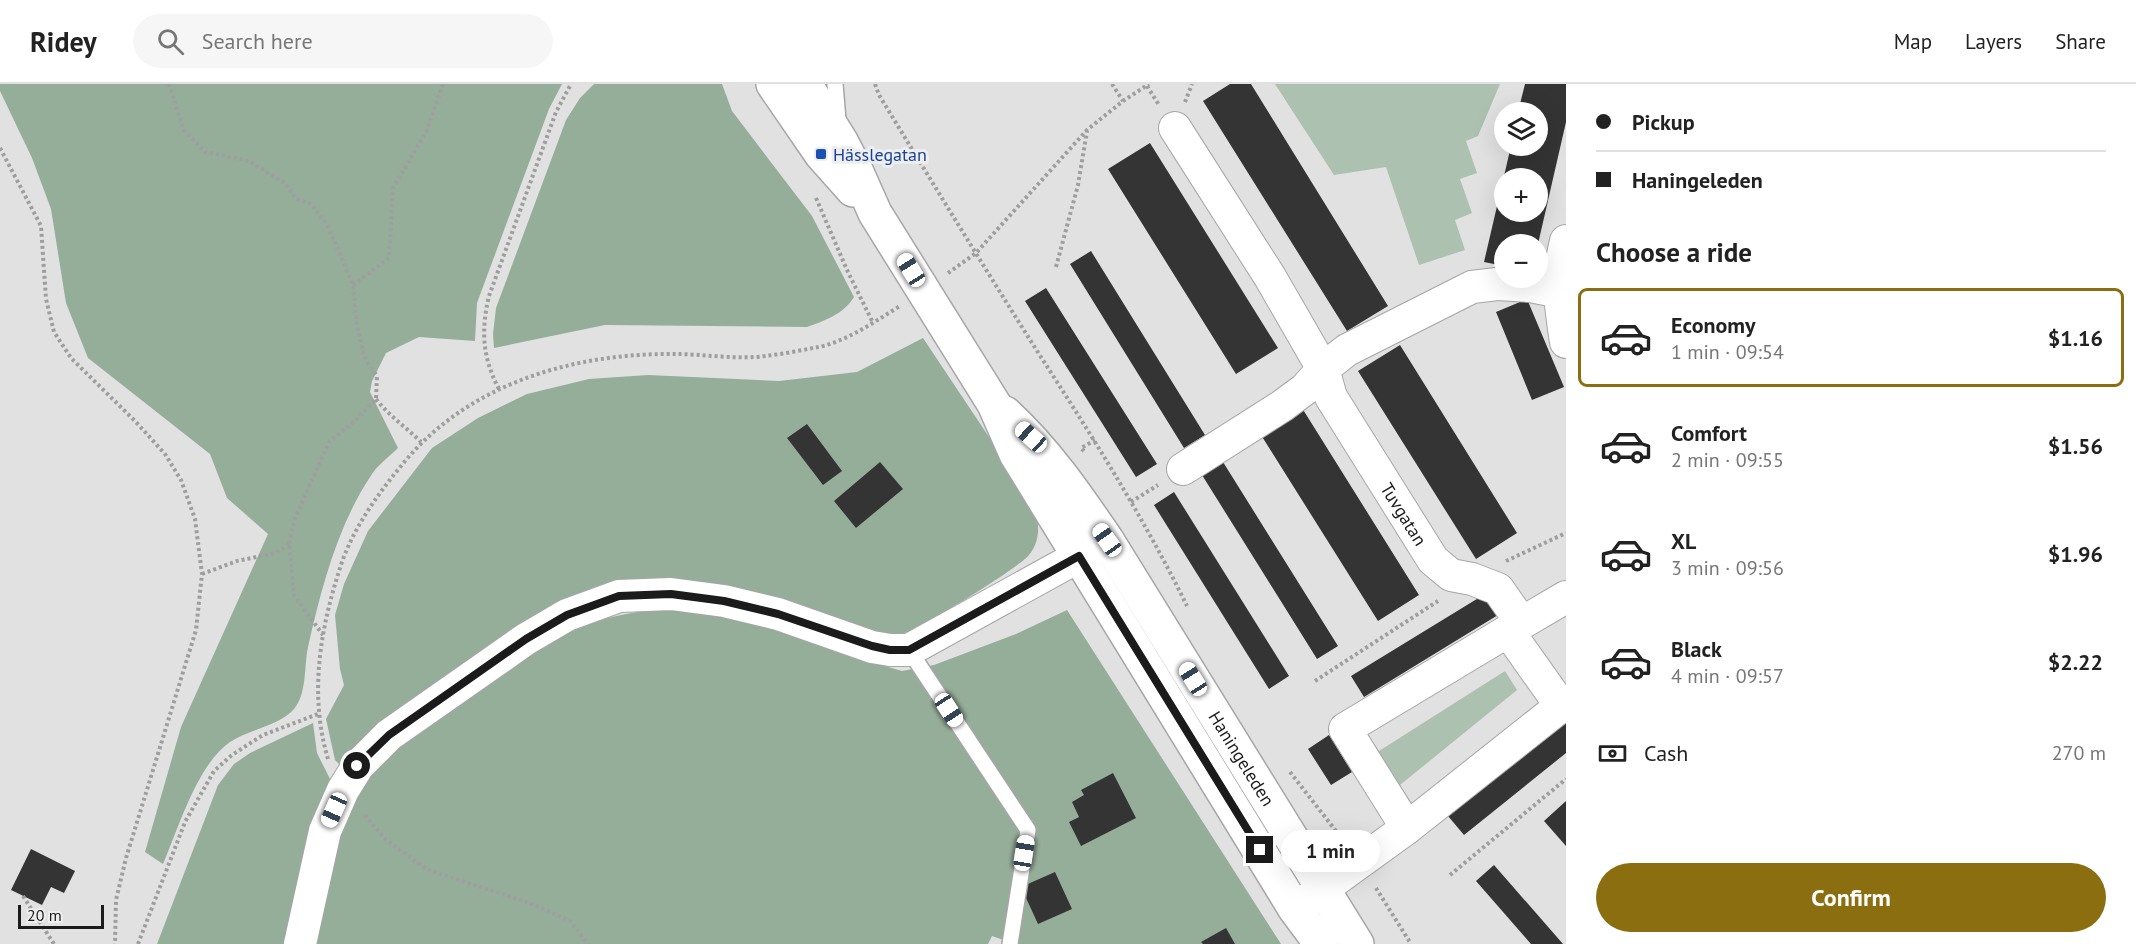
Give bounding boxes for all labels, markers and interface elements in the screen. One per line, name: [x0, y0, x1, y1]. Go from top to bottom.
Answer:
search box: [133, 14, 553, 68]
text: Ridey: [30, 23, 97, 60]
icon: search: [154, 25, 187, 58]
text: Search here: [202, 27, 313, 55]
text: Map: [1894, 28, 1932, 55]
text: Layers: [1965, 28, 2022, 55]
text: Share: [2055, 28, 2106, 55]
map controls: [1494, 102, 1548, 288]
button: layers: [1494, 102, 1548, 156]
text: Pickup: [1632, 108, 1695, 136]
place label: Hässlegatan: [833, 143, 927, 166]
marker: Hässlegatan: [814, 147, 828, 161]
text: Haningeleden: [1632, 166, 1763, 194]
button: +: [1494, 168, 1548, 222]
button: −: [1494, 234, 1548, 288]
text: Choose a ride: [1596, 235, 1752, 269]
car: [894, 250, 928, 290]
icon: car: [1599, 311, 1653, 365]
text: Economy: [1671, 311, 1755, 339]
text: $1.16: [2048, 324, 2103, 352]
text: 1 min · 09:54: [1671, 339, 1784, 365]
car: [1012, 418, 1050, 456]
icon: car: [1599, 419, 1653, 473]
text: Comfort: [1671, 419, 1747, 447]
text: $1.56: [2048, 432, 2103, 460]
text: 2 min · 09:55: [1671, 447, 1784, 473]
street label: Tuvgatan: [1376, 478, 1432, 550]
car: [1089, 520, 1125, 560]
icon: car: [1599, 527, 1653, 581]
text: XL: [1671, 527, 1696, 555]
text: $1.96: [2048, 540, 2103, 568]
text: 3 min · 09:56: [1671, 555, 1784, 581]
icon: car: [1599, 635, 1653, 689]
text: Black: [1671, 635, 1722, 663]
text: $2.22: [2048, 648, 2103, 676]
car: [1176, 659, 1210, 699]
text: 4 min · 09:57: [1671, 663, 1784, 689]
car: [932, 690, 966, 730]
street label: Haningeleden: [1204, 707, 1280, 810]
icon: cash: [1596, 737, 1629, 770]
text: Cash: [1644, 739, 1688, 767]
text: 270 m: [2052, 740, 2106, 766]
route start: [343, 752, 370, 779]
car: [318, 790, 350, 830]
callout: 1 min: [1281, 829, 1380, 871]
car: [1012, 834, 1036, 872]
route end: [1246, 836, 1273, 863]
text: 1 min: [1306, 838, 1355, 864]
button: Confirm: [1596, 863, 2106, 932]
scale bar: [18, 902, 104, 930]
text: 20 m: [27, 905, 62, 925]

